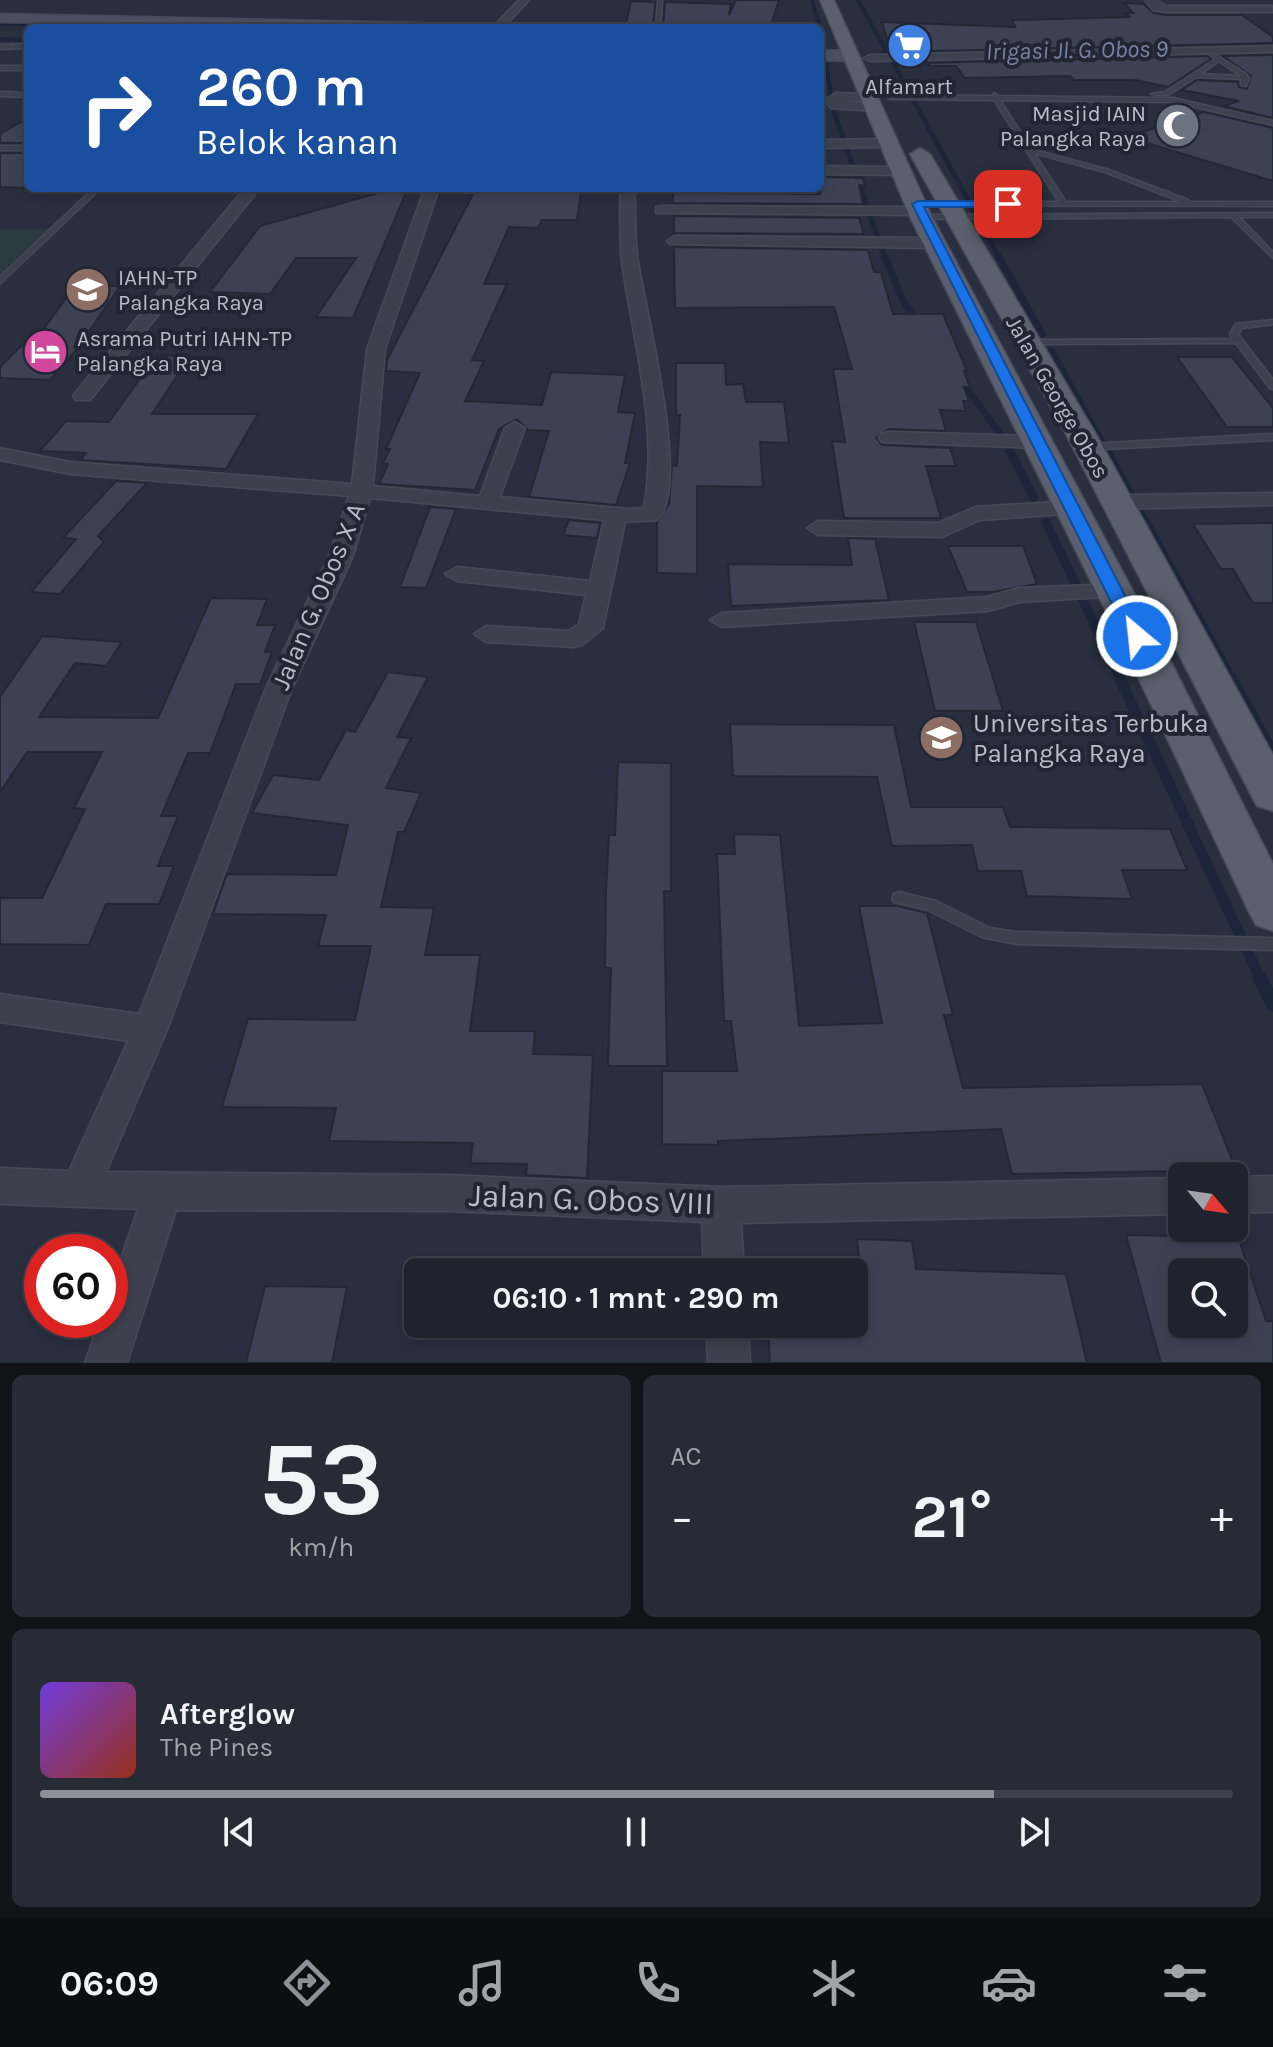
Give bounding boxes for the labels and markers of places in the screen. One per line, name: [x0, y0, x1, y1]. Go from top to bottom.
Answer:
supermarket icon: Alfamart: [885, 21, 933, 69]
place label: Alfamart: [865, 74, 953, 100]
place label: Masjid IAIN Palangka Raya: [1000, 101, 1146, 152]
mosque icon: Masjid IAIN Palangka Raya: [1153, 102, 1201, 150]
pin: [974, 170, 1042, 238]
place label: IAHN-TP Palangka Raya: [118, 265, 264, 316]
school or university icon: IAHN-TP Palangka Raya: [63, 266, 111, 314]
place label: Asrama Putri IAHN-TP Palangka Raya: [77, 326, 292, 377]
hotel icon: Asrama Putri IAHN-TP Palangka Raya: [22, 327, 70, 375]
place label: Universitas Terbuka Palangka Raya: [973, 708, 1209, 769]
school or university icon: Universitas Terbuka Palangka Raya: [918, 714, 966, 762]

